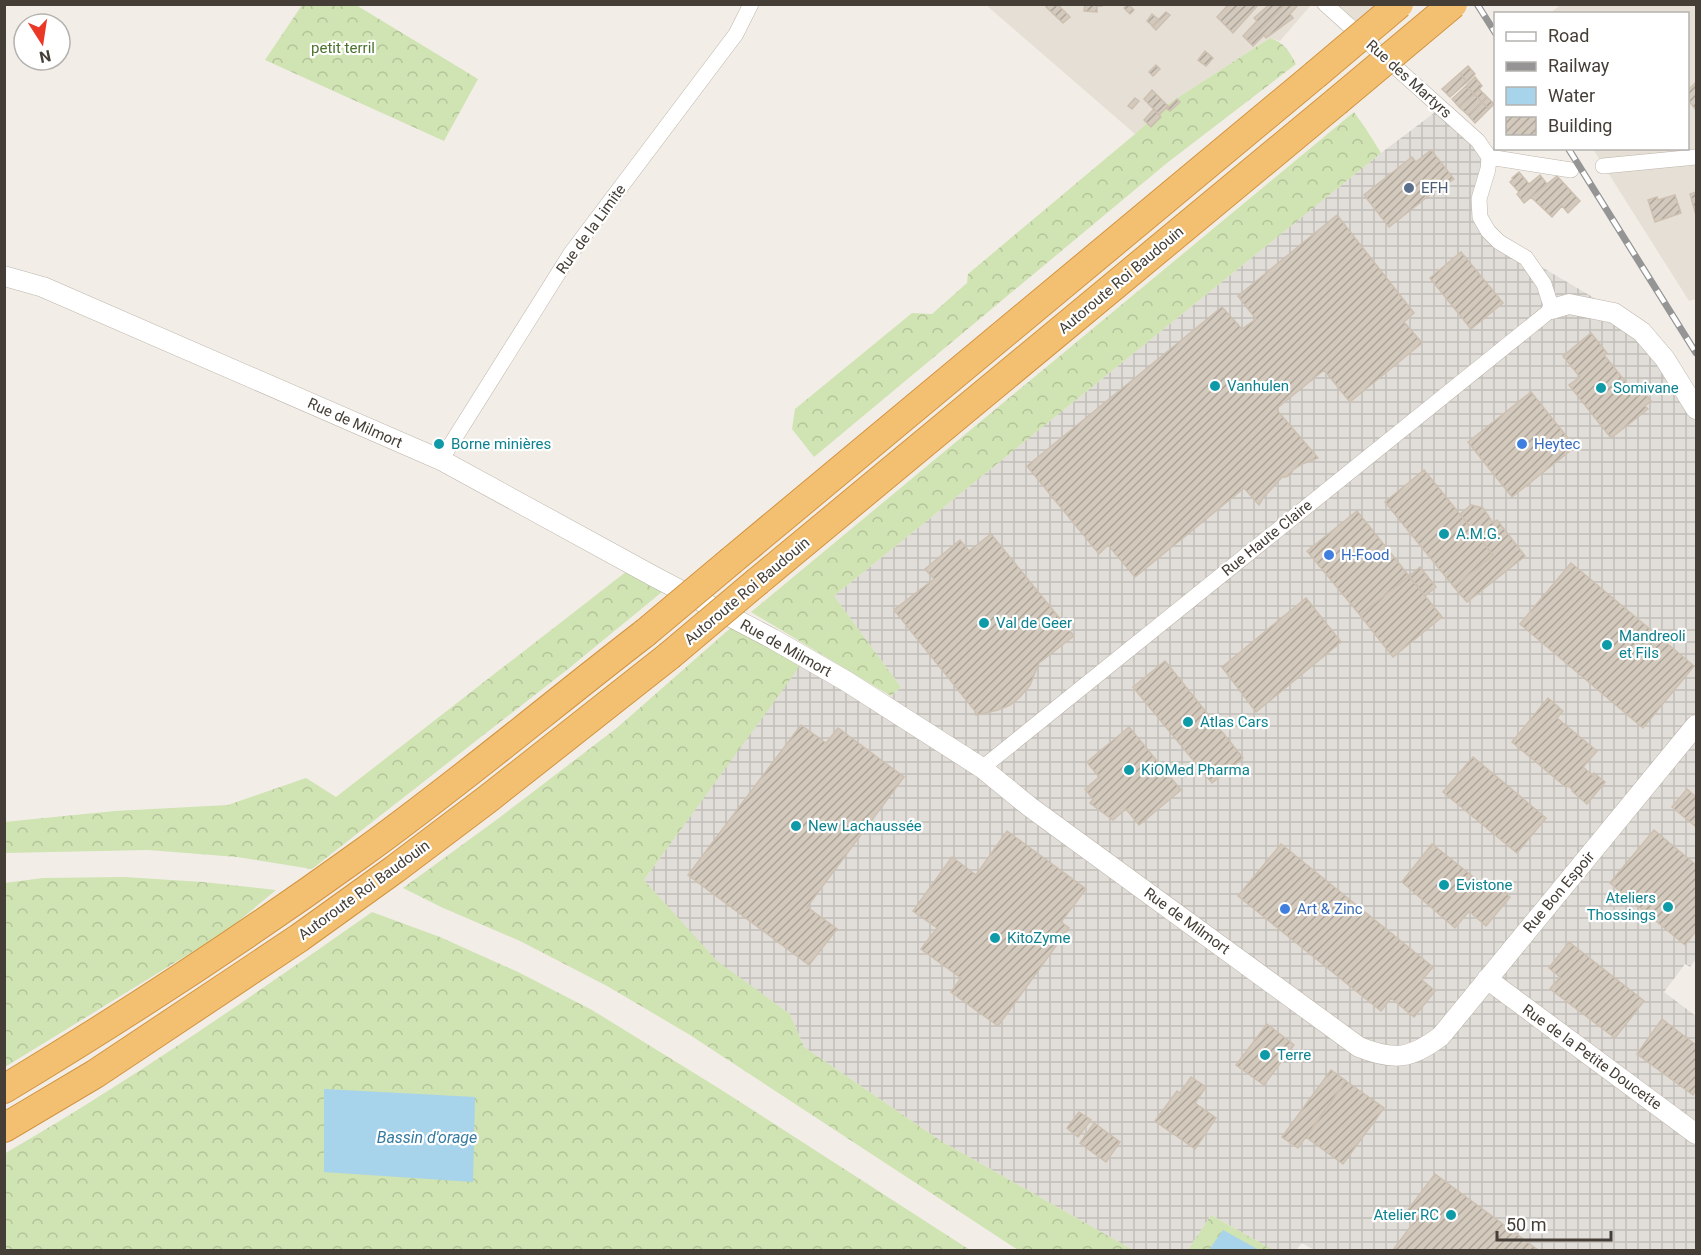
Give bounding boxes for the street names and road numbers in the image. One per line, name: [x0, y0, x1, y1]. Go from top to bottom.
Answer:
street label: Rue des Martyrs: [1363, 36, 1455, 122]
street label: Rue de la Limite: [552, 181, 630, 277]
street label: Autoroute Roi Baudouin: [1055, 222, 1187, 338]
street label: Rue de Milmort: [305, 394, 405, 452]
street label: Rue Haute Claire: [1218, 496, 1316, 580]
street label: Autoroute Roi Baudouin: [681, 533, 813, 649]
street label: Rue de Milmort: [737, 615, 835, 681]
street label: Autoroute Roi Baudouin: [295, 836, 433, 944]
street label: Rue Bon Espoir: [1520, 847, 1598, 937]
street label: Rue de Milmort: [1141, 884, 1234, 958]
street label: Rue de la Petite Doucette: [1519, 1000, 1665, 1114]

